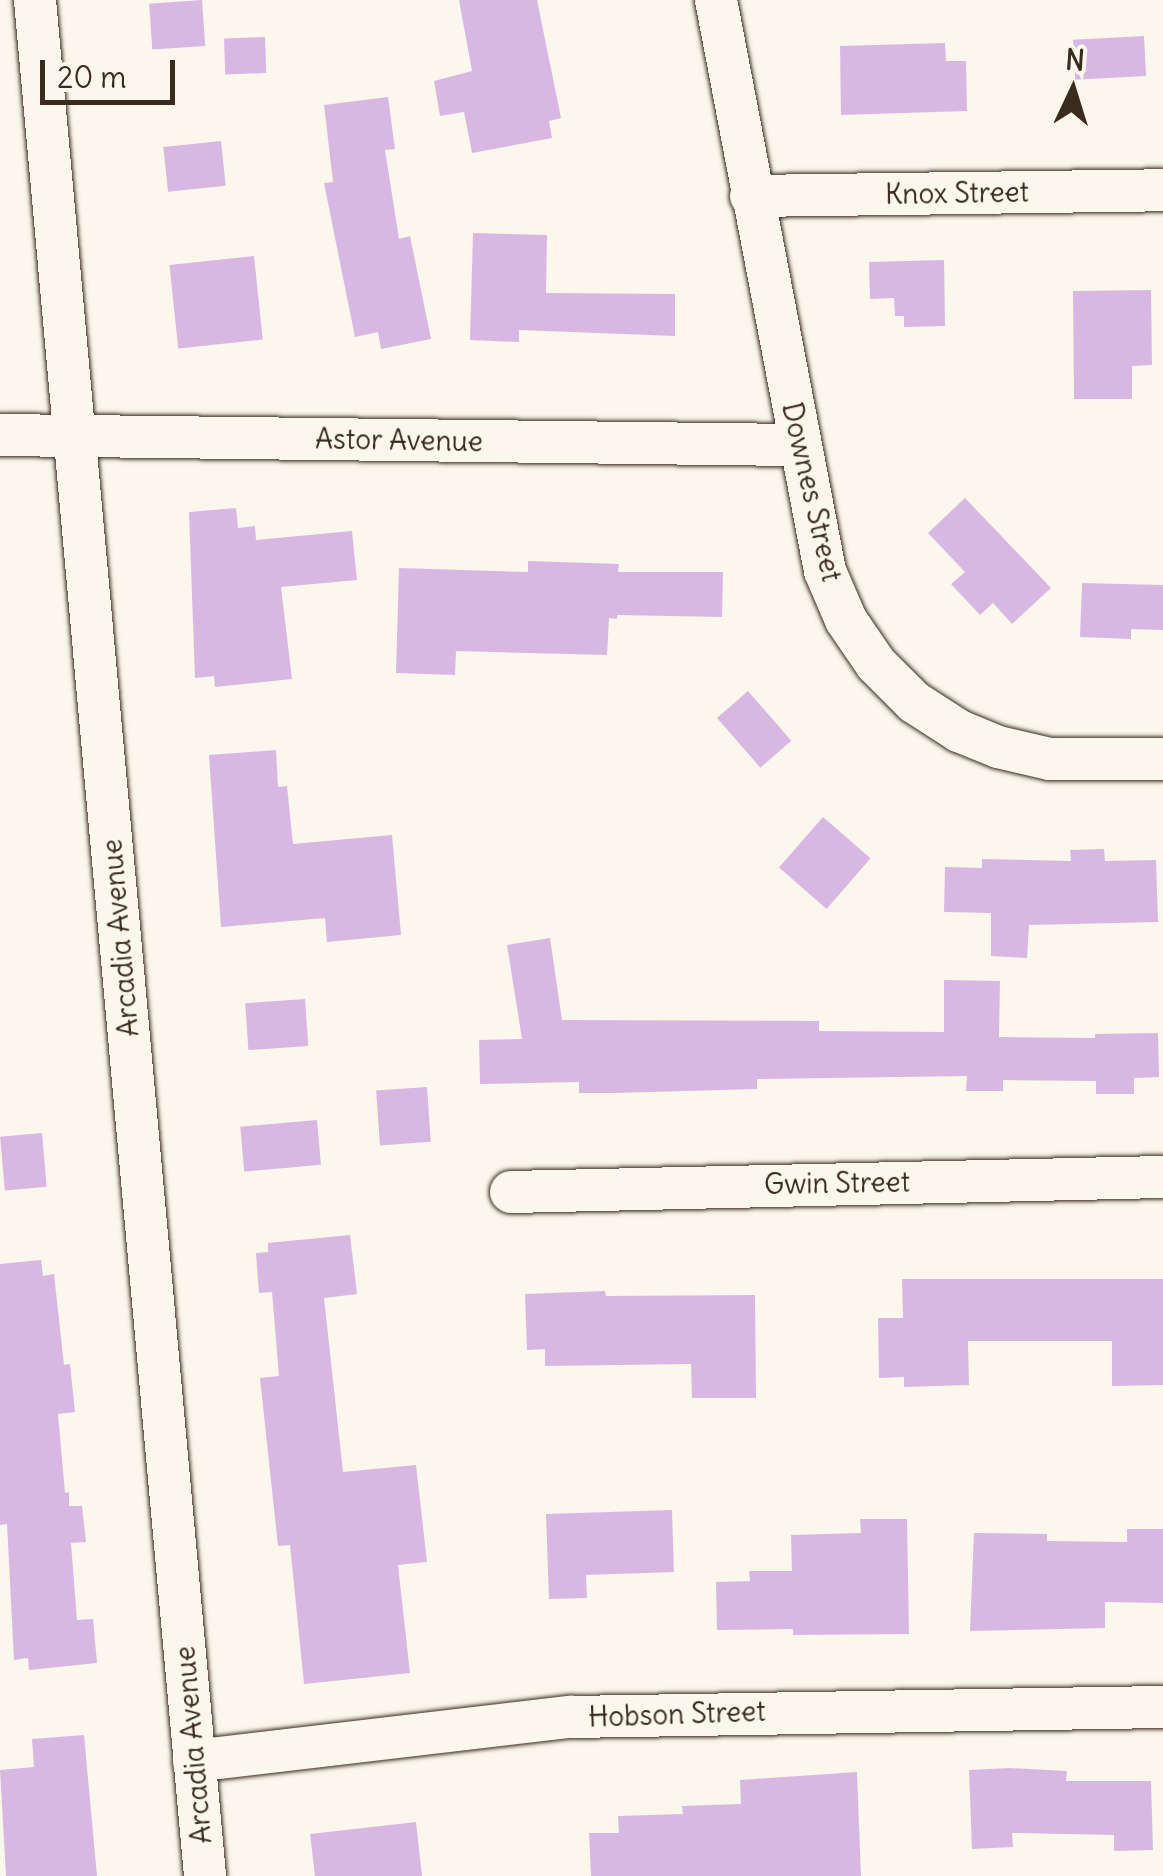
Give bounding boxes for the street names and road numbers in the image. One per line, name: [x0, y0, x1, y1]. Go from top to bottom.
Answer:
street label: Knox Street: [885, 175, 1029, 211]
street label: Downes Street: [775, 399, 849, 585]
street label: Astor Avenue: [315, 422, 483, 458]
street label: Arcadia Avenue: [95, 838, 145, 1038]
street label: Gwin Street: [764, 1165, 910, 1201]
street label: Arcadia Avenue: [168, 1645, 218, 1845]
street label: Hobson Street: [588, 1694, 766, 1734]

